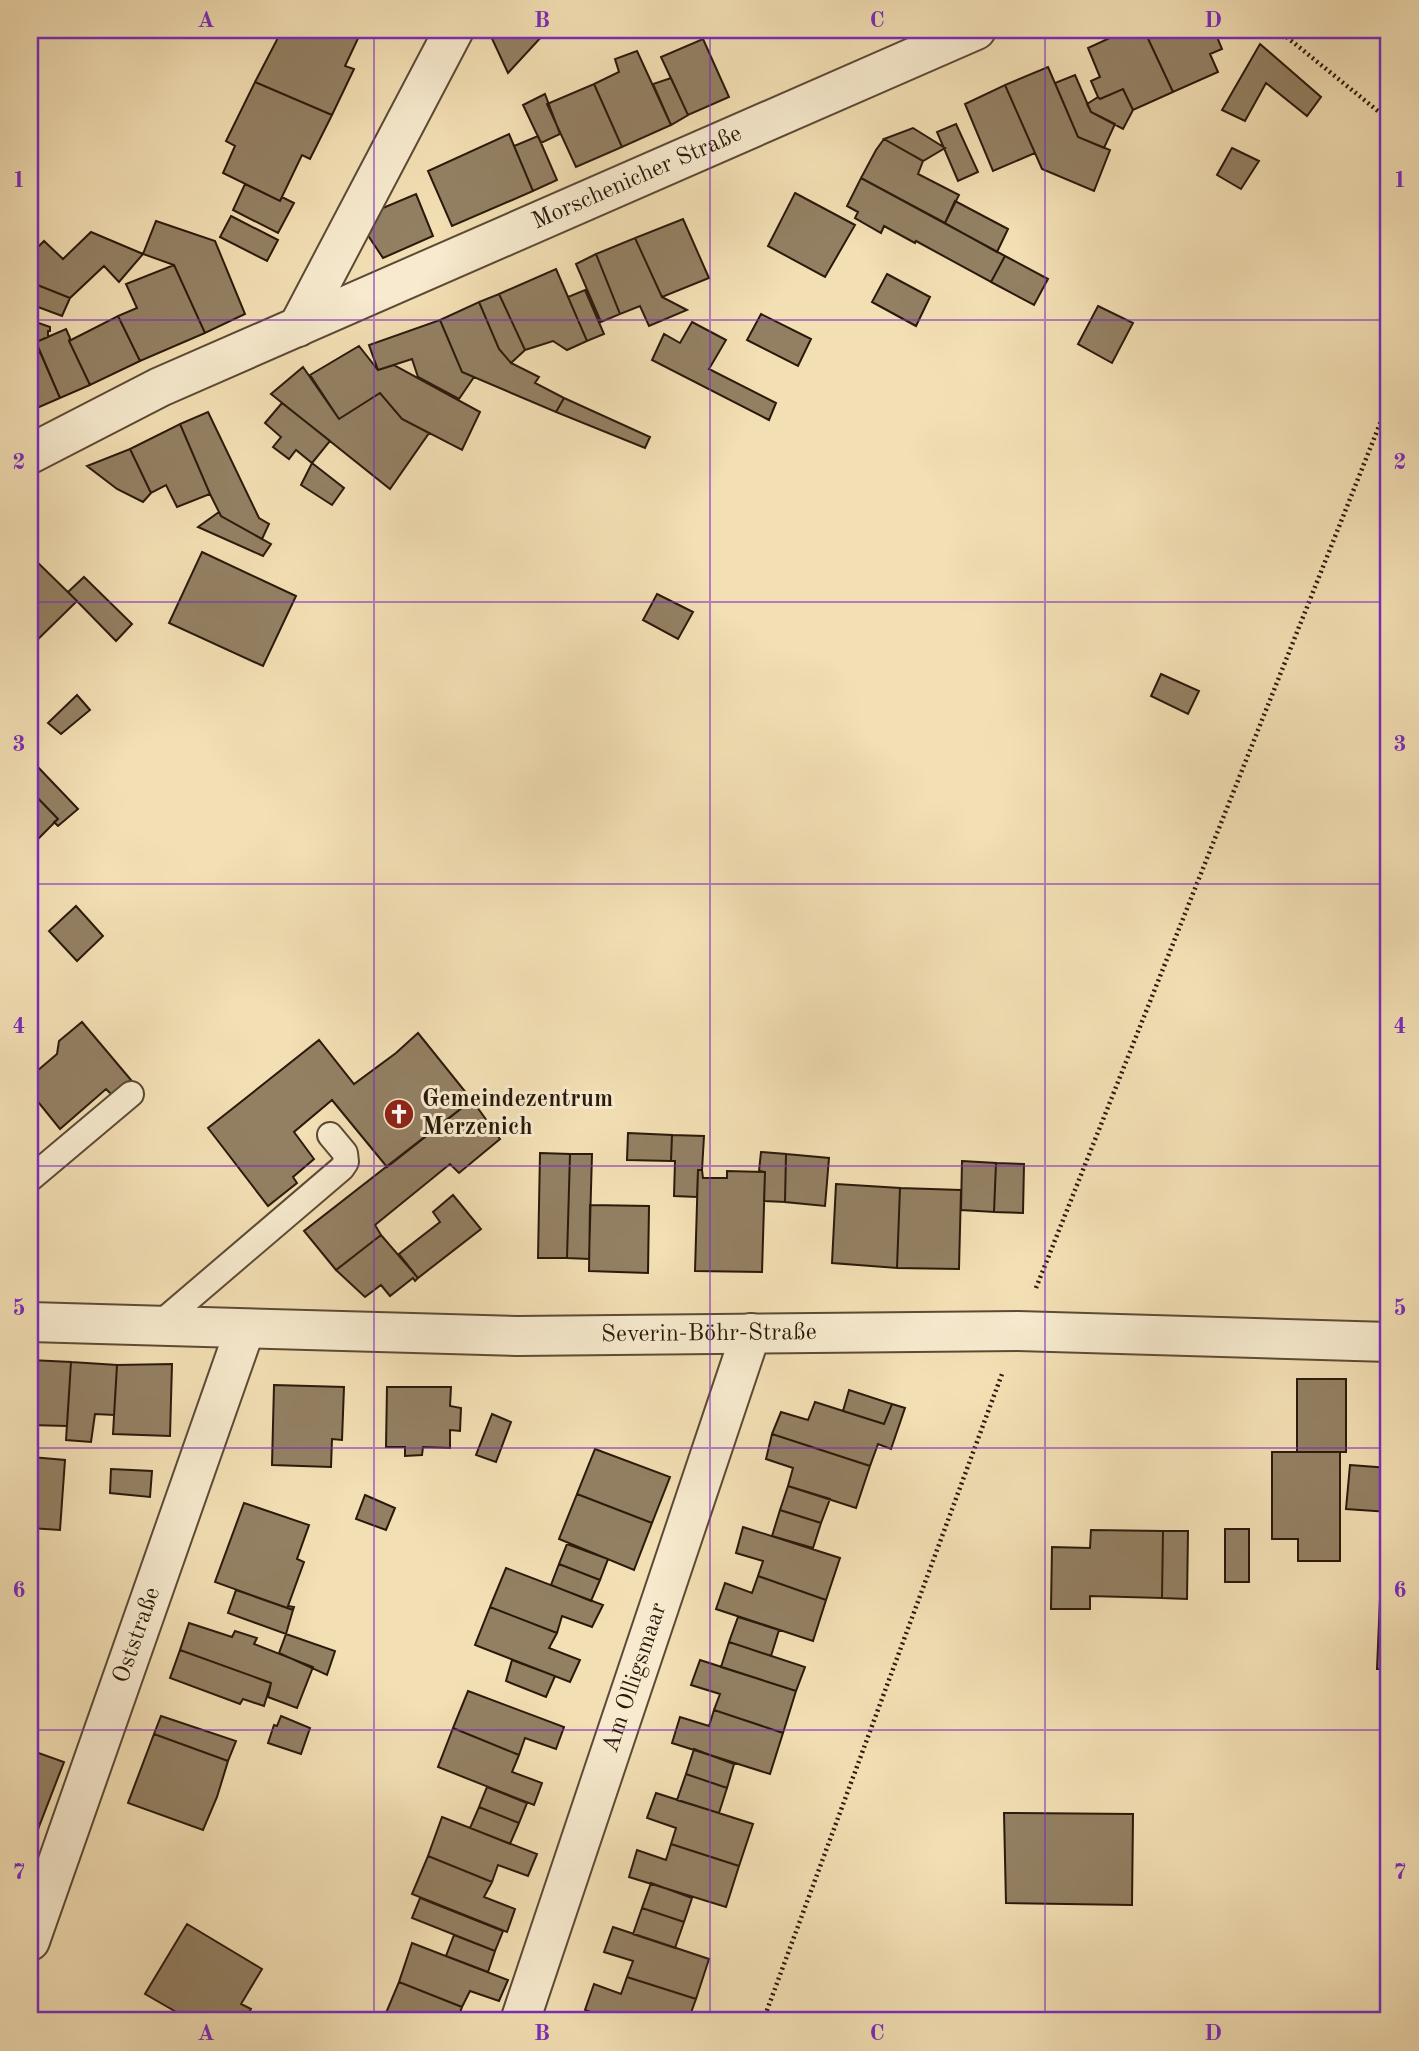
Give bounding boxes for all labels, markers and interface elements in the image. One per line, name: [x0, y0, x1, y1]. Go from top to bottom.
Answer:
text: A: [197, 9, 215, 32]
text: B: [534, 9, 550, 32]
text: C: [869, 9, 885, 32]
text: D: [1204, 9, 1222, 32]
street label: Morschenicher Straße: [529, 122, 745, 235]
text: 1: [12, 169, 26, 192]
text: 1: [1393, 169, 1407, 192]
text: 2: [12, 451, 26, 474]
text: 2: [1393, 451, 1407, 474]
text: 3: [12, 733, 26, 756]
text: 3: [1393, 733, 1407, 756]
text: 4: [12, 1015, 26, 1038]
text: 4: [1393, 1015, 1407, 1038]
place label: Gemeindezentrum Merzenich: [422, 1088, 613, 1140]
church icon: Gemeindezentrum Merzenich: [382, 1097, 416, 1131]
text: 5: [12, 1297, 26, 1320]
text: 5: [1393, 1297, 1407, 1320]
street label: Severin-Böhr-Straße: [601, 1321, 817, 1347]
text: 6: [12, 1579, 26, 1602]
text: 6: [1393, 1579, 1407, 1602]
street label: Oststraße: [110, 1584, 165, 1686]
street label: Am Olligsmaar: [599, 1600, 672, 1756]
text: 7: [12, 1861, 26, 1884]
text: 7: [1393, 1861, 1407, 1884]
text: A: [197, 2022, 215, 2045]
text: B: [534, 2022, 550, 2045]
text: C: [869, 2022, 885, 2045]
text: D: [1204, 2022, 1222, 2045]

